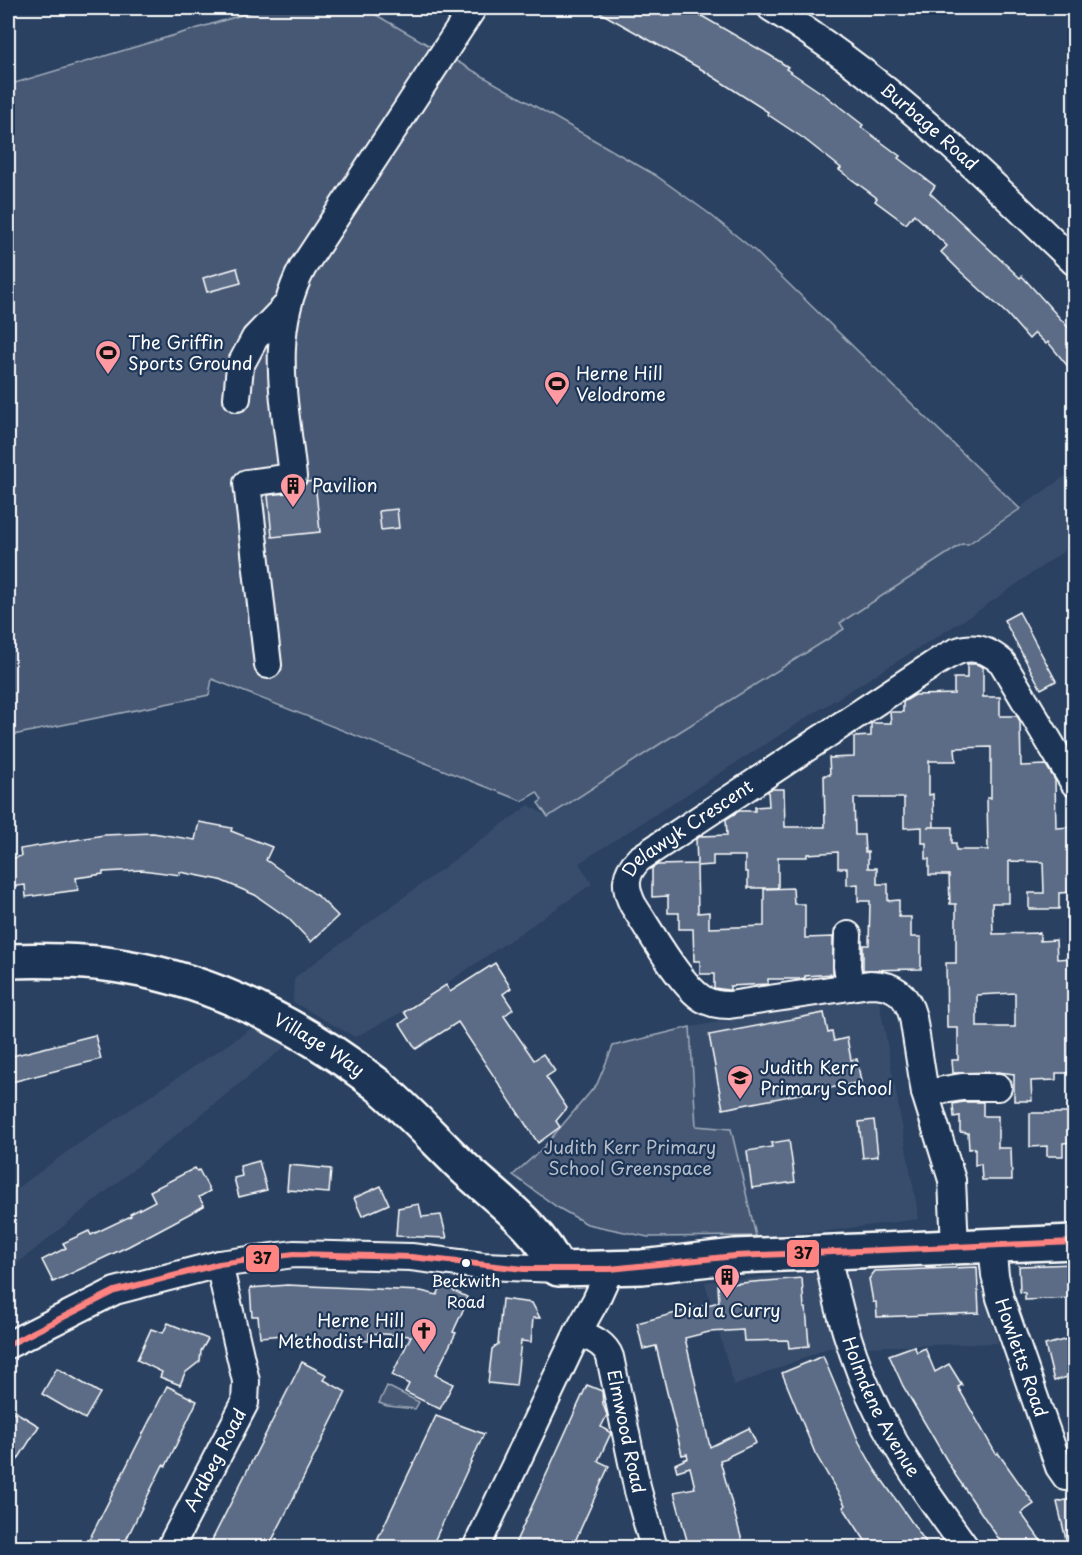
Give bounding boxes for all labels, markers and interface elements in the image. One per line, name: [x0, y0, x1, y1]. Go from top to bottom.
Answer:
street label: Burbage Road: [875, 75, 985, 176]
place label: The Griffin Sports Ground: [128, 328, 253, 376]
sports icon: The Griffin Sports Ground: [93, 338, 123, 376]
place label: Herne Hill Velodrome: [576, 359, 666, 407]
sports icon: Herne Hill Velodrome: [542, 369, 572, 407]
building icon: Pavilion: [278, 471, 308, 509]
place label: Pavilion: [312, 471, 378, 498]
street label: Delawyk Crescent: [615, 772, 758, 881]
street label: Village Way: [270, 1005, 371, 1083]
place label: Judith Kerr Primary School: [760, 1053, 892, 1101]
school or university icon: Judith Kerr Primary School: [725, 1063, 755, 1101]
park label: Judith Kerr Primary School Greenspace: [544, 1133, 716, 1181]
line badge: 37: [786, 1239, 820, 1268]
text: 37: [794, 1240, 813, 1264]
line badge: 37: [245, 1244, 280, 1273]
text: 37: [253, 1245, 272, 1269]
marker: Beckwith Road: [460, 1257, 472, 1269]
building icon: Dial a Curry: [712, 1262, 742, 1300]
place label: Beckwith Road: [432, 1268, 500, 1313]
street label: Howletts Road: [989, 1294, 1056, 1420]
place label: Dial a Curry: [673, 1296, 781, 1323]
place label: Herne Hill Methodist Hall: [278, 1306, 404, 1354]
church icon: Herne Hill Methodist Hall: [409, 1316, 439, 1354]
street label: Holmdene Avenue: [836, 1333, 928, 1482]
street label: Elmwood Road: [601, 1367, 653, 1495]
street label: Ardbeg Road: [176, 1403, 252, 1516]

